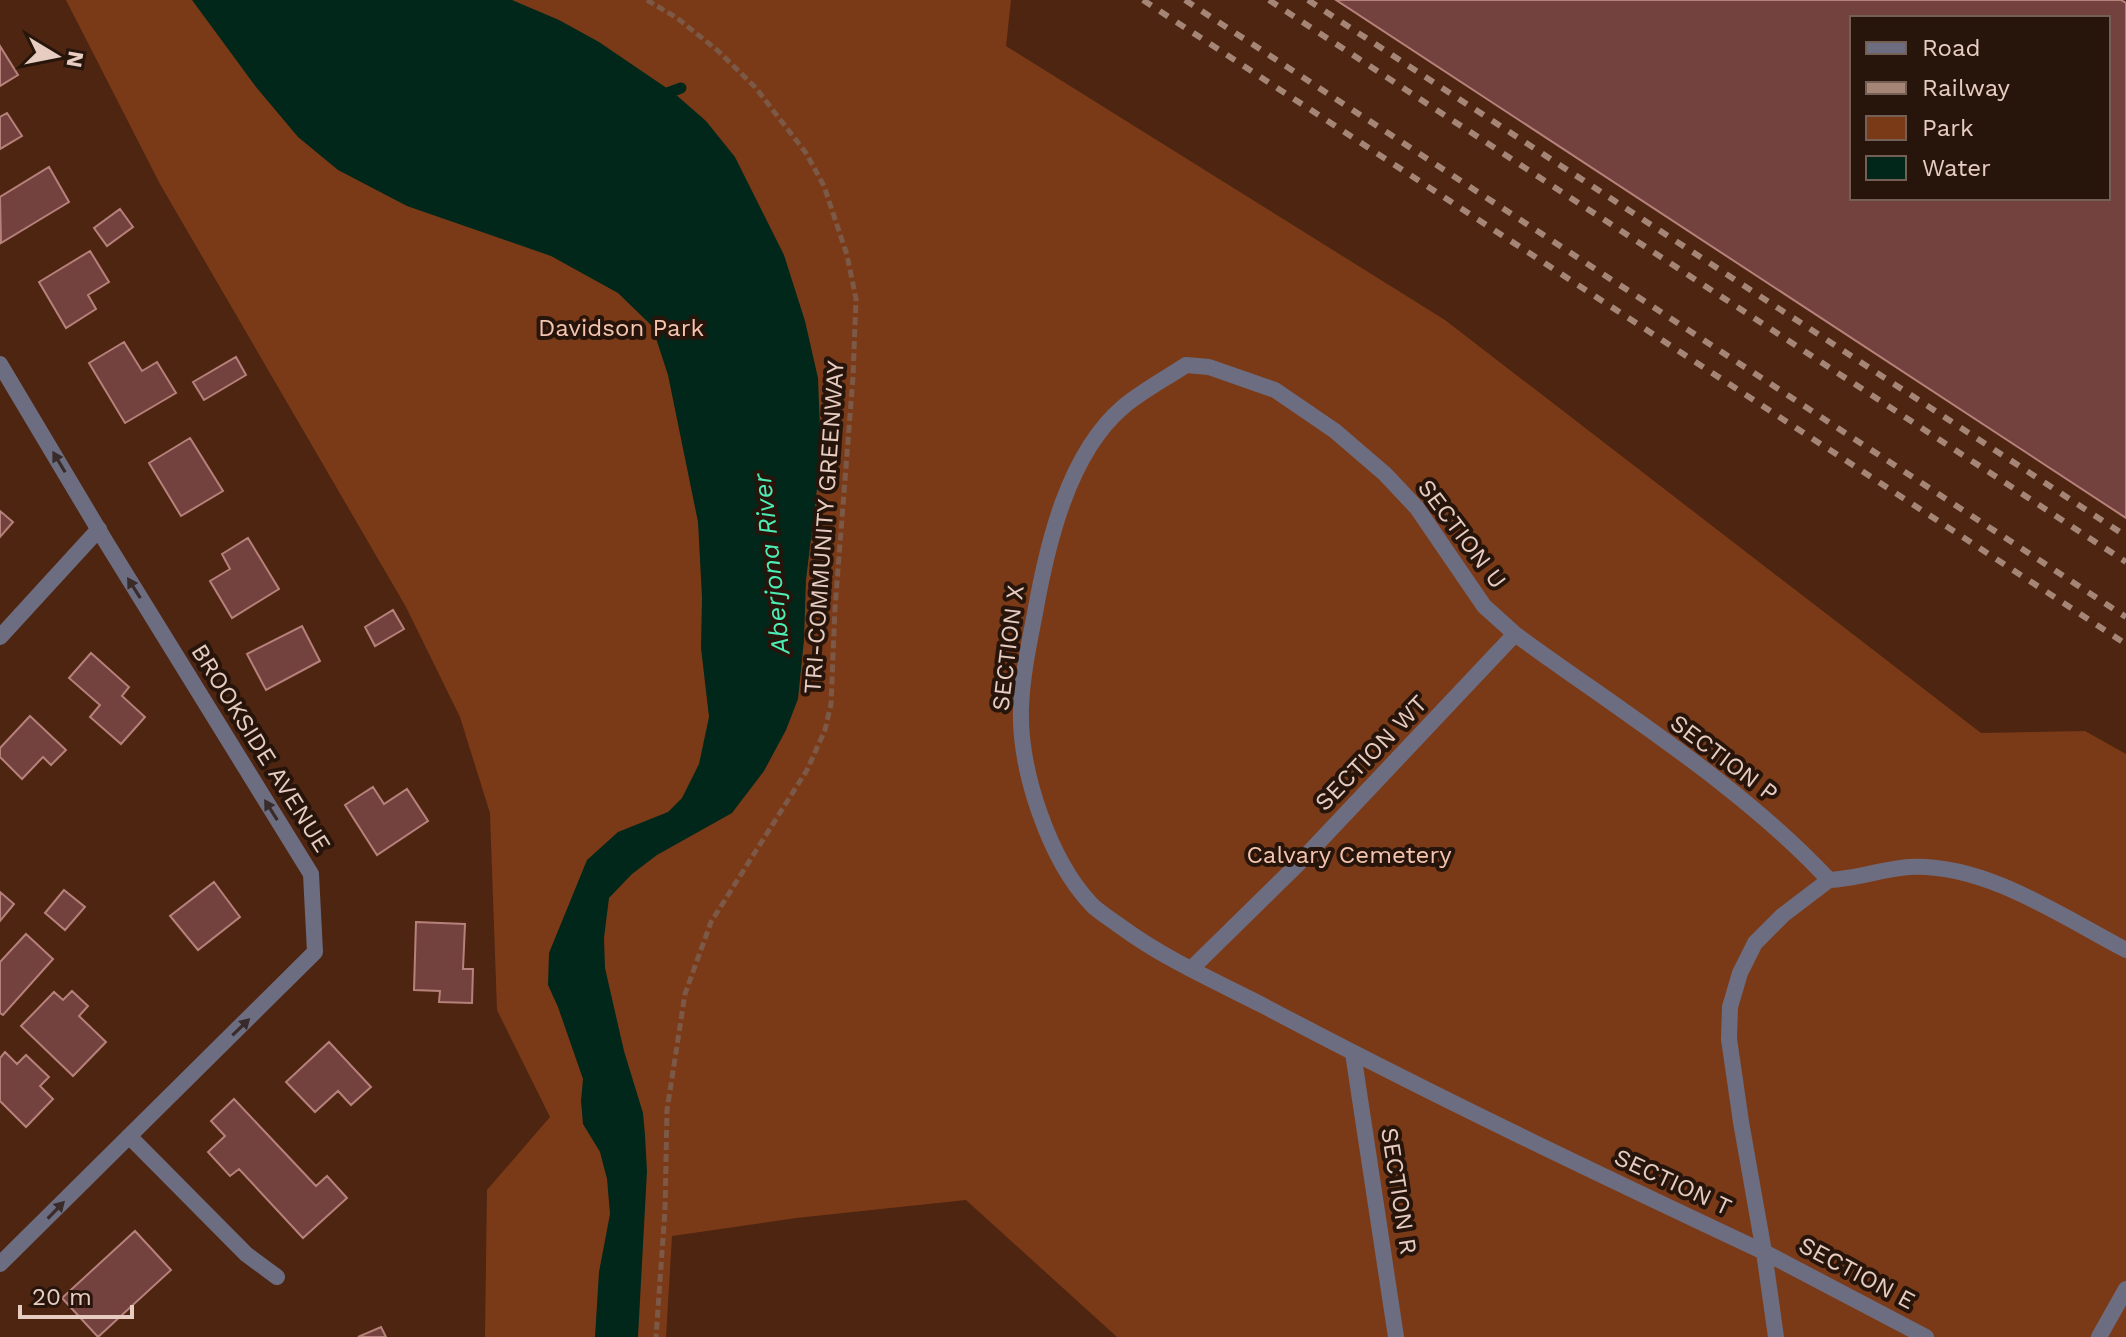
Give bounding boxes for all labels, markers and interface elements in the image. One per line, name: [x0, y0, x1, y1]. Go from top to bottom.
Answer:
north arrow: [16, 16, 96, 96]
legend: [1850, 16, 2110, 200]
text: Road: [1922, 34, 1981, 62]
text: N: [61, 49, 89, 70]
text: Railway: [1922, 74, 2011, 102]
text: Park: [1922, 114, 1974, 142]
text: Water: [1922, 154, 1991, 182]
park label: Davidson Park: [538, 314, 704, 342]
street label: TRI-COMMUNITY GREENWAY: [798, 359, 850, 695]
one-way arrow: [52, 451, 66, 473]
water label: Aberjona River: [746, 471, 796, 657]
street label: SECTION U: [1412, 474, 1512, 594]
one-way arrow: [128, 577, 142, 599]
street label: SECTION X: [986, 584, 1030, 712]
street label: BROOKSIDE AVENUE: [185, 639, 337, 857]
street label: SECTION WT: [1309, 690, 1433, 816]
street label: SECTION P: [1665, 709, 1783, 807]
one-way arrow: [263, 799, 278, 820]
park label: Calvary Cemetery: [1246, 841, 1452, 869]
one-way arrow: [231, 1018, 250, 1037]
street label: SECTION R: [1375, 1126, 1423, 1256]
street label: SECTION T: [1610, 1143, 1736, 1221]
one-way arrow: [46, 1201, 65, 1220]
street label: SECTION E: [1794, 1231, 1920, 1315]
scale bar: [20, 1269, 132, 1319]
text: 20 m: [32, 1283, 92, 1311]

